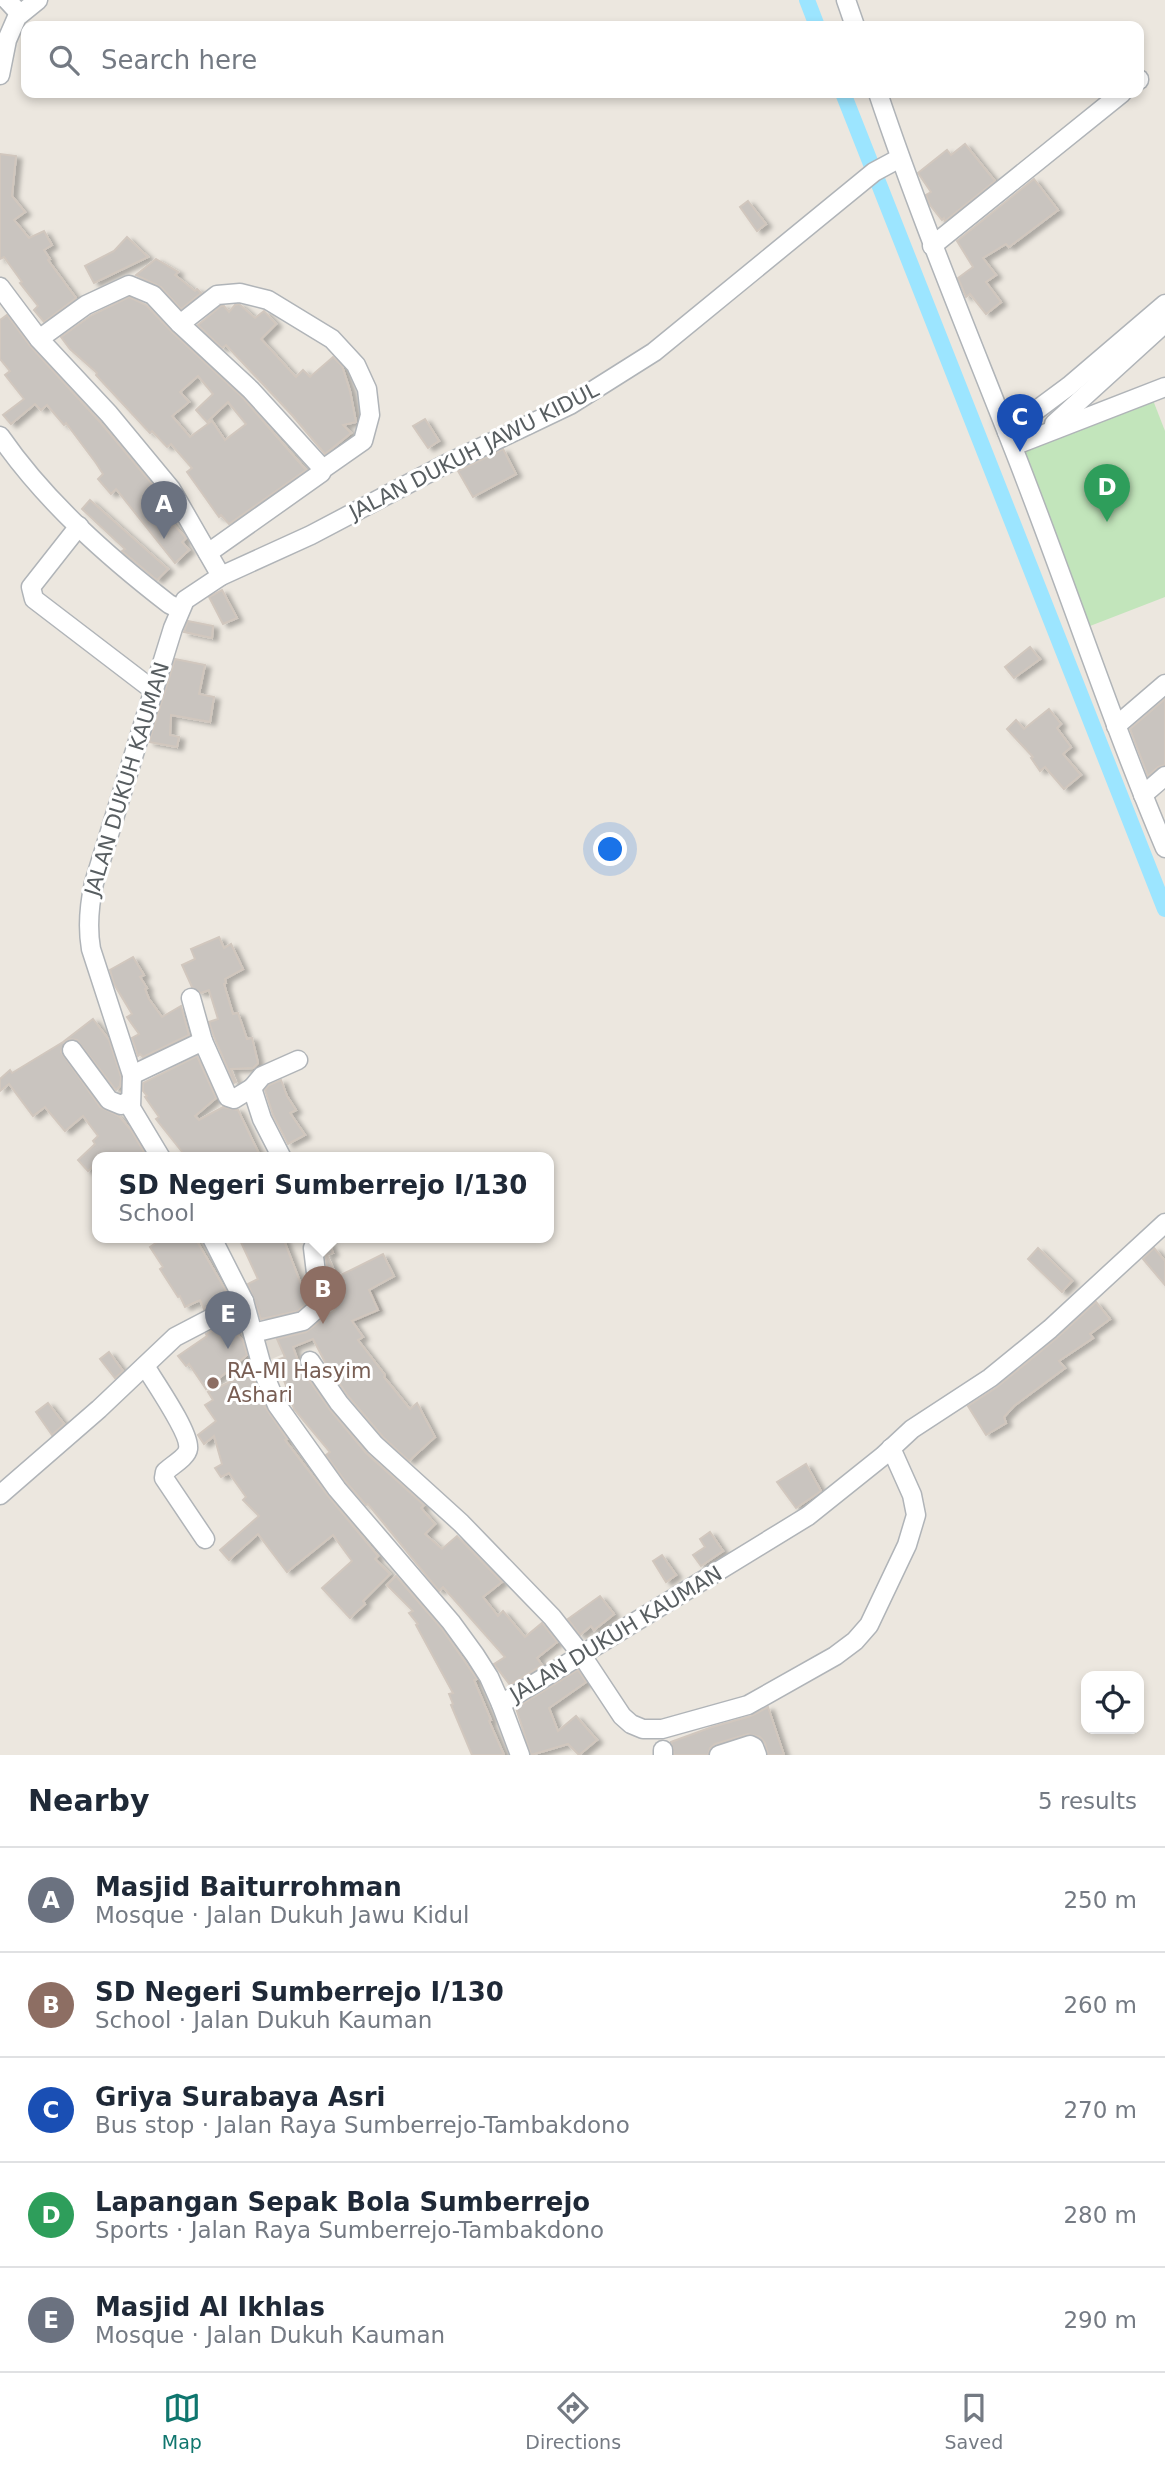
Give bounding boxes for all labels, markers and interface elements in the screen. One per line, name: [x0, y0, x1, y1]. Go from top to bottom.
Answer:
search box: [21, 21, 1144, 98]
icon: search: [45, 41, 83, 79]
text: Search here: [101, 45, 257, 75]
street label: JALAN DUKUH JAWU KIDUL: [343, 377, 603, 525]
pin: C: [997, 394, 1043, 452]
pin: D: [1084, 464, 1130, 522]
pin: A: [141, 481, 187, 539]
street label: JALAN DUKUH KAUMAN: [79, 659, 174, 901]
your location: [593, 832, 627, 866]
popup: [92, 1152, 554, 1243]
text: SD Negeri Sumberrejo I/130: [119, 1170, 527, 1200]
text: School: [119, 1200, 195, 1226]
pin: B: [300, 1266, 346, 1324]
pin: E: [205, 1291, 251, 1349]
place label: RA-MI Hasyim Ashari: [227, 1359, 372, 1407]
marker: RA-MI Hasyim Ashari: [205, 1375, 221, 1391]
street label: JALAN DUKUH KAUMAN: [504, 1561, 726, 1708]
map controls: [1081, 1671, 1144, 1734]
button: locate: [1081, 1671, 1144, 1734]
text: Nearby: [28, 1783, 150, 1818]
text: 5 results: [1038, 1788, 1137, 1814]
text: Masjid Baiturrohman: [95, 1872, 402, 1902]
text: A: [42, 1887, 60, 1913]
text: 250 m: [1063, 1887, 1137, 1913]
text: Mosque · Jalan Dukuh Jawu Kidul: [95, 1902, 469, 1928]
text: SD Negeri Sumberrejo I/130: [95, 1977, 504, 2007]
text: B: [42, 1992, 60, 2018]
text: 260 m: [1063, 1992, 1137, 2018]
text: School · Jalan Dukuh Kauman: [95, 2007, 432, 2033]
text: Griya Surabaya Asri: [95, 2082, 385, 2112]
text: C: [43, 2097, 59, 2123]
text: 270 m: [1063, 2097, 1137, 2123]
text: Bus stop · Jalan Raya Sumberrejo-Tambakdono: [95, 2112, 630, 2138]
text: Lapangan Sepak Bola Sumberrejo: [95, 2187, 590, 2217]
text: D: [41, 2202, 61, 2228]
text: 280 m: [1063, 2202, 1137, 2228]
text: Sports · Jalan Raya Sumberrejo-Tambakdono: [95, 2217, 604, 2243]
text: Masjid Al Ikhlas: [95, 2292, 325, 2322]
text: E: [43, 2307, 59, 2333]
text: 290 m: [1063, 2307, 1137, 2333]
text: Mosque · Jalan Dukuh Kauman: [95, 2322, 445, 2348]
tab: Map: [162, 2389, 202, 2453]
tab: Directions: [525, 2389, 621, 2453]
tab: Saved: [945, 2389, 1003, 2453]

